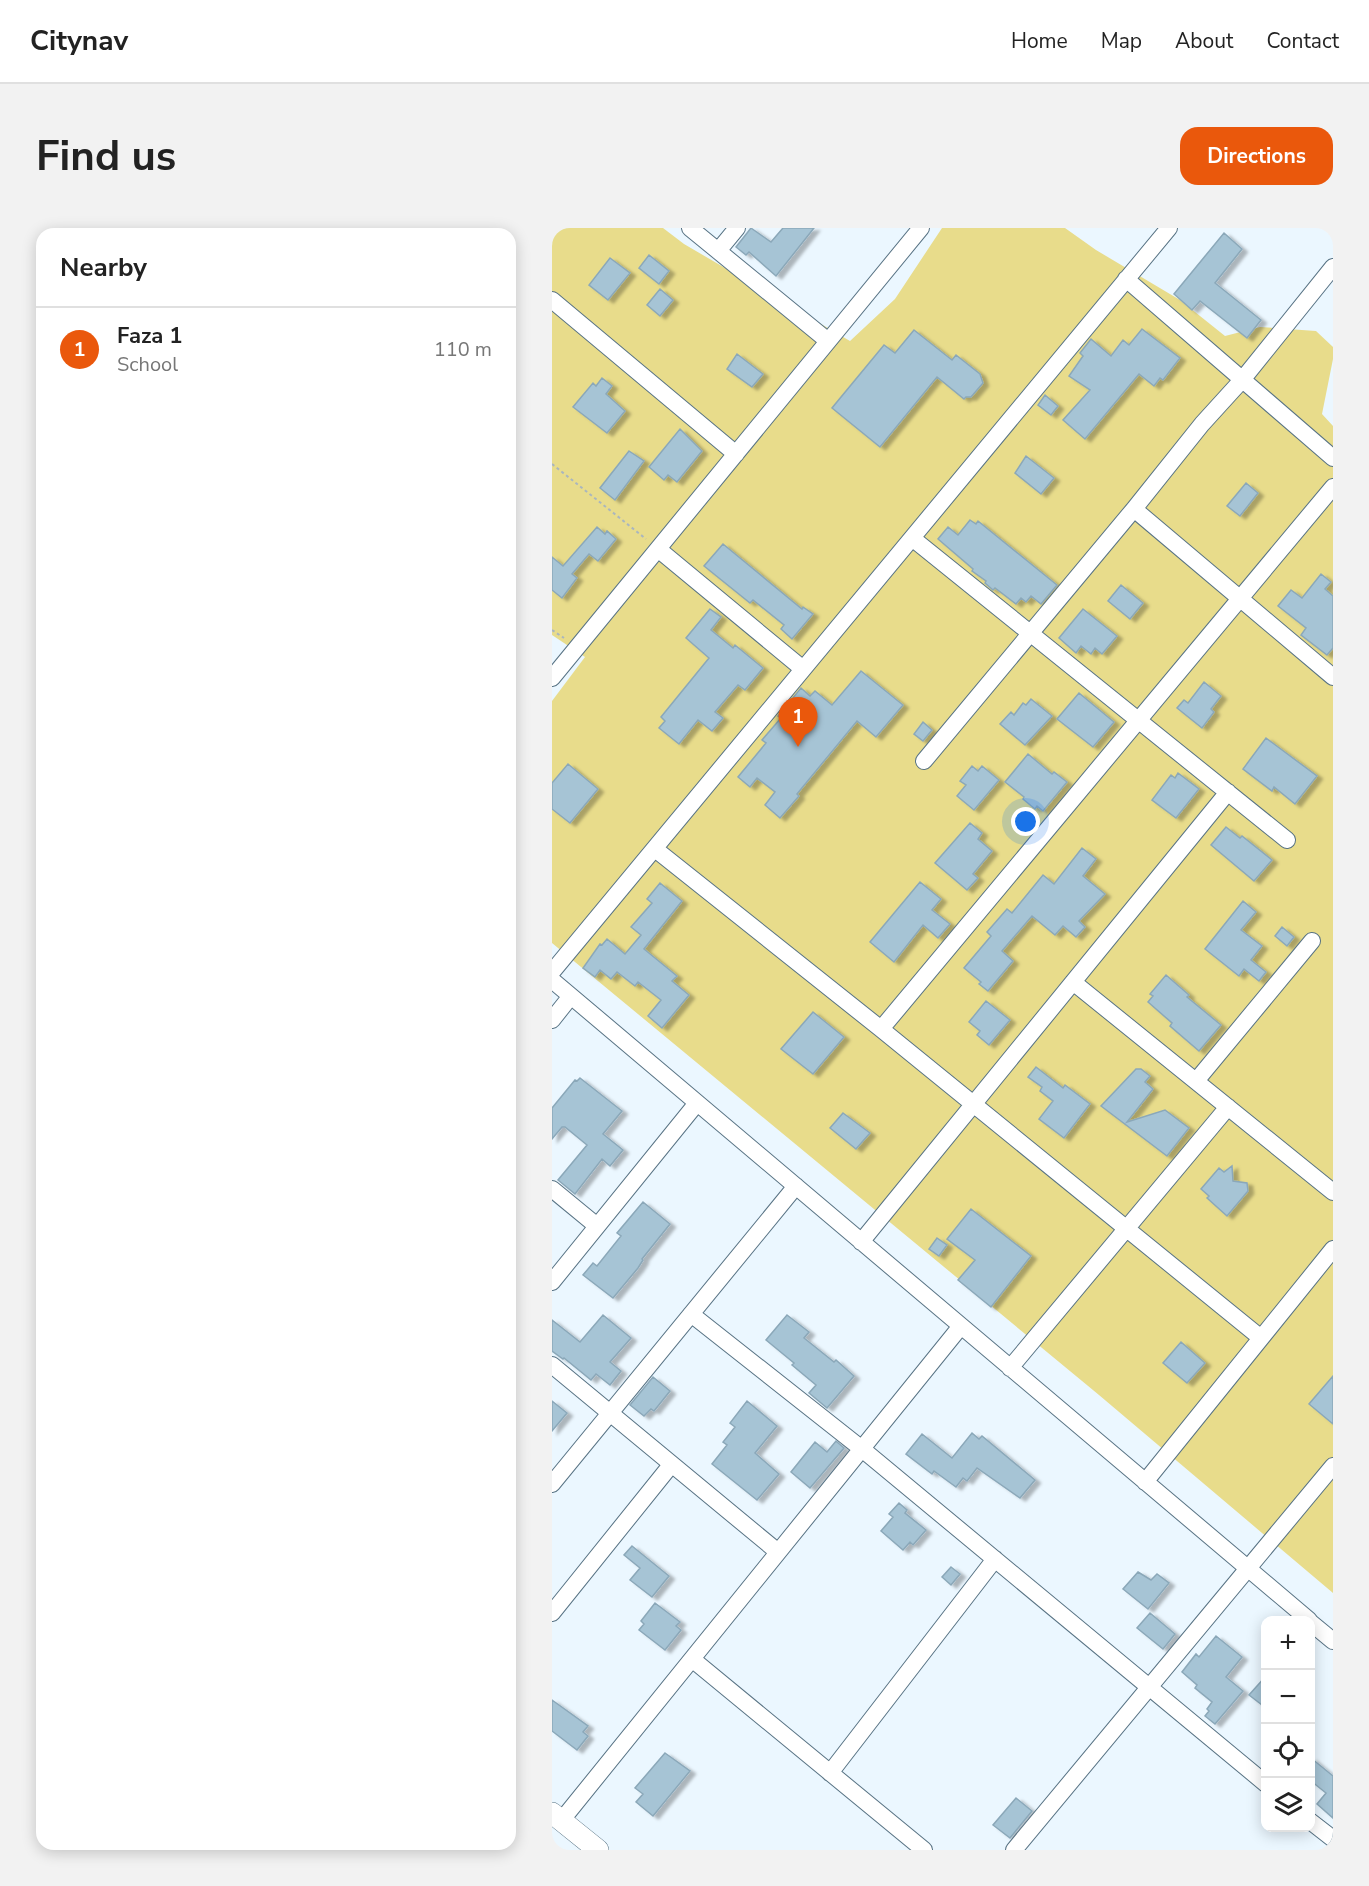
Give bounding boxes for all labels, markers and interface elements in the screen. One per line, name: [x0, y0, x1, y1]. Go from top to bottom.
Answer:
text: Citynav: [30, 22, 128, 60]
text: Home: [1011, 27, 1068, 55]
text: Map: [1101, 27, 1142, 55]
text: About: [1175, 27, 1233, 55]
text: Contact: [1266, 27, 1339, 55]
button: Directions: [1180, 127, 1333, 185]
text: Find us: [36, 128, 176, 185]
text: Nearby: [60, 250, 147, 285]
text: Faza 1: [117, 321, 182, 351]
text: 1: [74, 336, 86, 363]
text: 110 m: [434, 336, 492, 363]
text: School: [117, 351, 178, 378]
pin: 1: [778, 698, 818, 747]
your location: [1011, 807, 1040, 836]
map controls: [1261, 1616, 1315, 1832]
button: +: [1261, 1616, 1315, 1670]
button: −: [1261, 1670, 1315, 1724]
button: locate: [1261, 1724, 1315, 1778]
button: layers: [1261, 1778, 1315, 1832]

